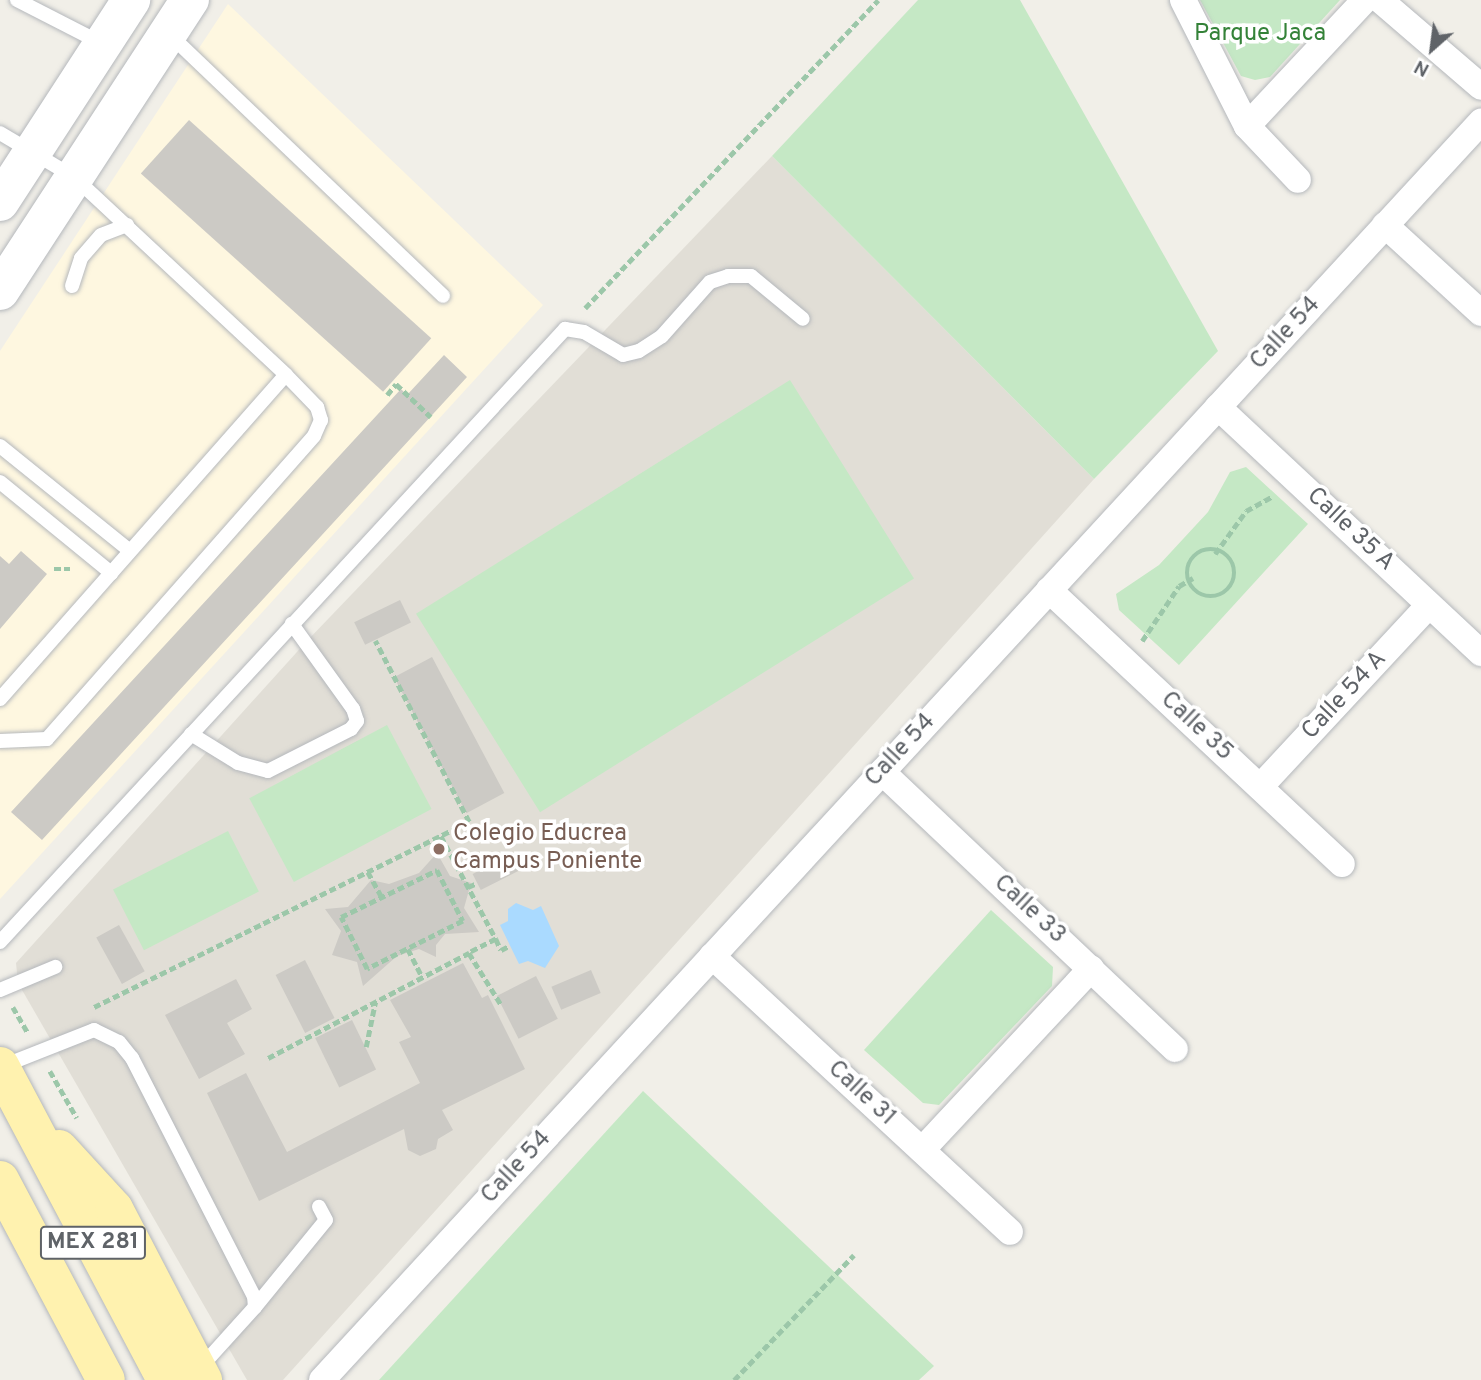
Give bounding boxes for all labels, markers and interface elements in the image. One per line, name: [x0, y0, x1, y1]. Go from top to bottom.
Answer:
north arrow: [1397, 14, 1467, 84]
park label: Parque Jaca: [1194, 21, 1326, 49]
text: N: [1410, 54, 1434, 81]
street label: Calle 54: [1245, 291, 1327, 377]
street label: Calle 35 A: [1300, 482, 1400, 578]
street label: Calle 54 A: [1296, 645, 1394, 747]
street label: Calle 35: [1154, 686, 1238, 768]
street label: Calle 54: [860, 708, 942, 794]
place label: Colegio Educrea Campus Poniente: [453, 821, 642, 877]
marker: Colegio Educrea Campus Poniente: [431, 841, 447, 857]
street label: Calle 33: [987, 869, 1071, 951]
street label: Calle 31: [821, 1055, 901, 1133]
street label: Calle 54: [476, 1125, 558, 1211]
road number: MEX 281: [39, 1224, 147, 1262]

